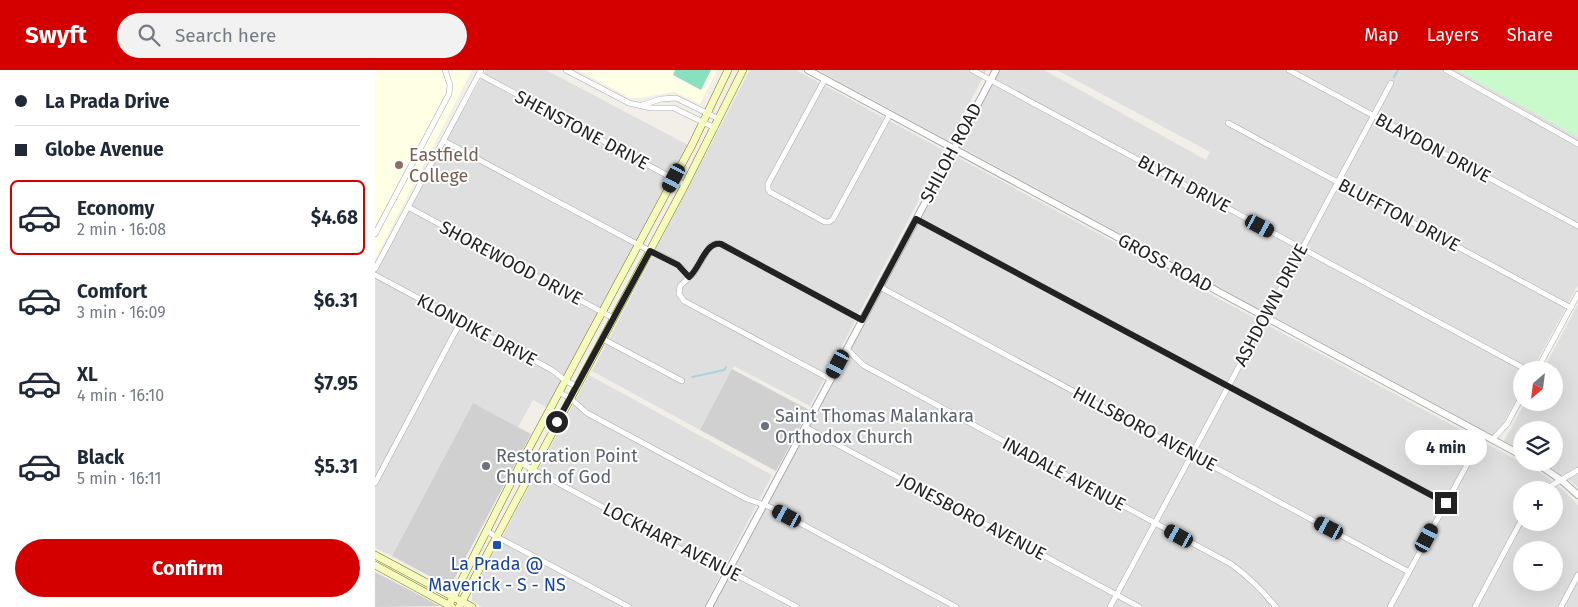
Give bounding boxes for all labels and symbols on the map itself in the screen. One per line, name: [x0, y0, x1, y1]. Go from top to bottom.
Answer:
street label: SHENSTONE DRIVE: [511, 85, 653, 175]
street label: SHILOH ROAD: [915, 99, 987, 207]
street label: BLAYDON DRIVE: [1371, 108, 1495, 188]
place label: Eastfield College: [409, 144, 479, 187]
street label: BLYTH DRIVE: [1134, 150, 1234, 218]
marker: Eastfield College: [393, 159, 405, 171]
car: [660, 161, 687, 195]
street label: BLUFFTON DRIVE: [1334, 174, 1464, 256]
car: [1243, 212, 1276, 240]
street label: SHOREWOOD DRIVE: [436, 216, 586, 310]
street label: GROSS ROAD: [1114, 229, 1216, 297]
street label: ASHDOWN DRIVE: [1229, 240, 1313, 370]
street label: KLONDIKE DRIVE: [413, 289, 541, 371]
car: [824, 347, 851, 381]
north arrow: [1513, 361, 1563, 411]
street label: HILLSBORO AVENUE: [1069, 382, 1221, 476]
place label: Saint Thomas Malankara Orthodox Church: [775, 405, 974, 448]
route start: [546, 411, 568, 433]
marker: Saint Thomas Malankara Orthodox Church: [759, 420, 771, 432]
callout: 4 min: [1405, 430, 1487, 466]
street label: INADALE AVENUE: [999, 432, 1129, 516]
place label: Restoration Point Church of God: [496, 445, 638, 488]
marker: Restoration Point Church of God: [480, 460, 492, 472]
street label: JONESBORO AVENUE: [894, 469, 1050, 565]
route end: [1435, 492, 1457, 514]
street label: LOCKHART AVENUE: [599, 498, 745, 586]
car: [770, 502, 803, 530]
car: [1312, 514, 1345, 542]
car: [1413, 521, 1440, 555]
car: [1162, 522, 1195, 550]
marker: La Prada @ Maverick - S - NS: [491, 539, 503, 551]
place label: La Prada @ Maverick - S - NS: [428, 553, 566, 596]

